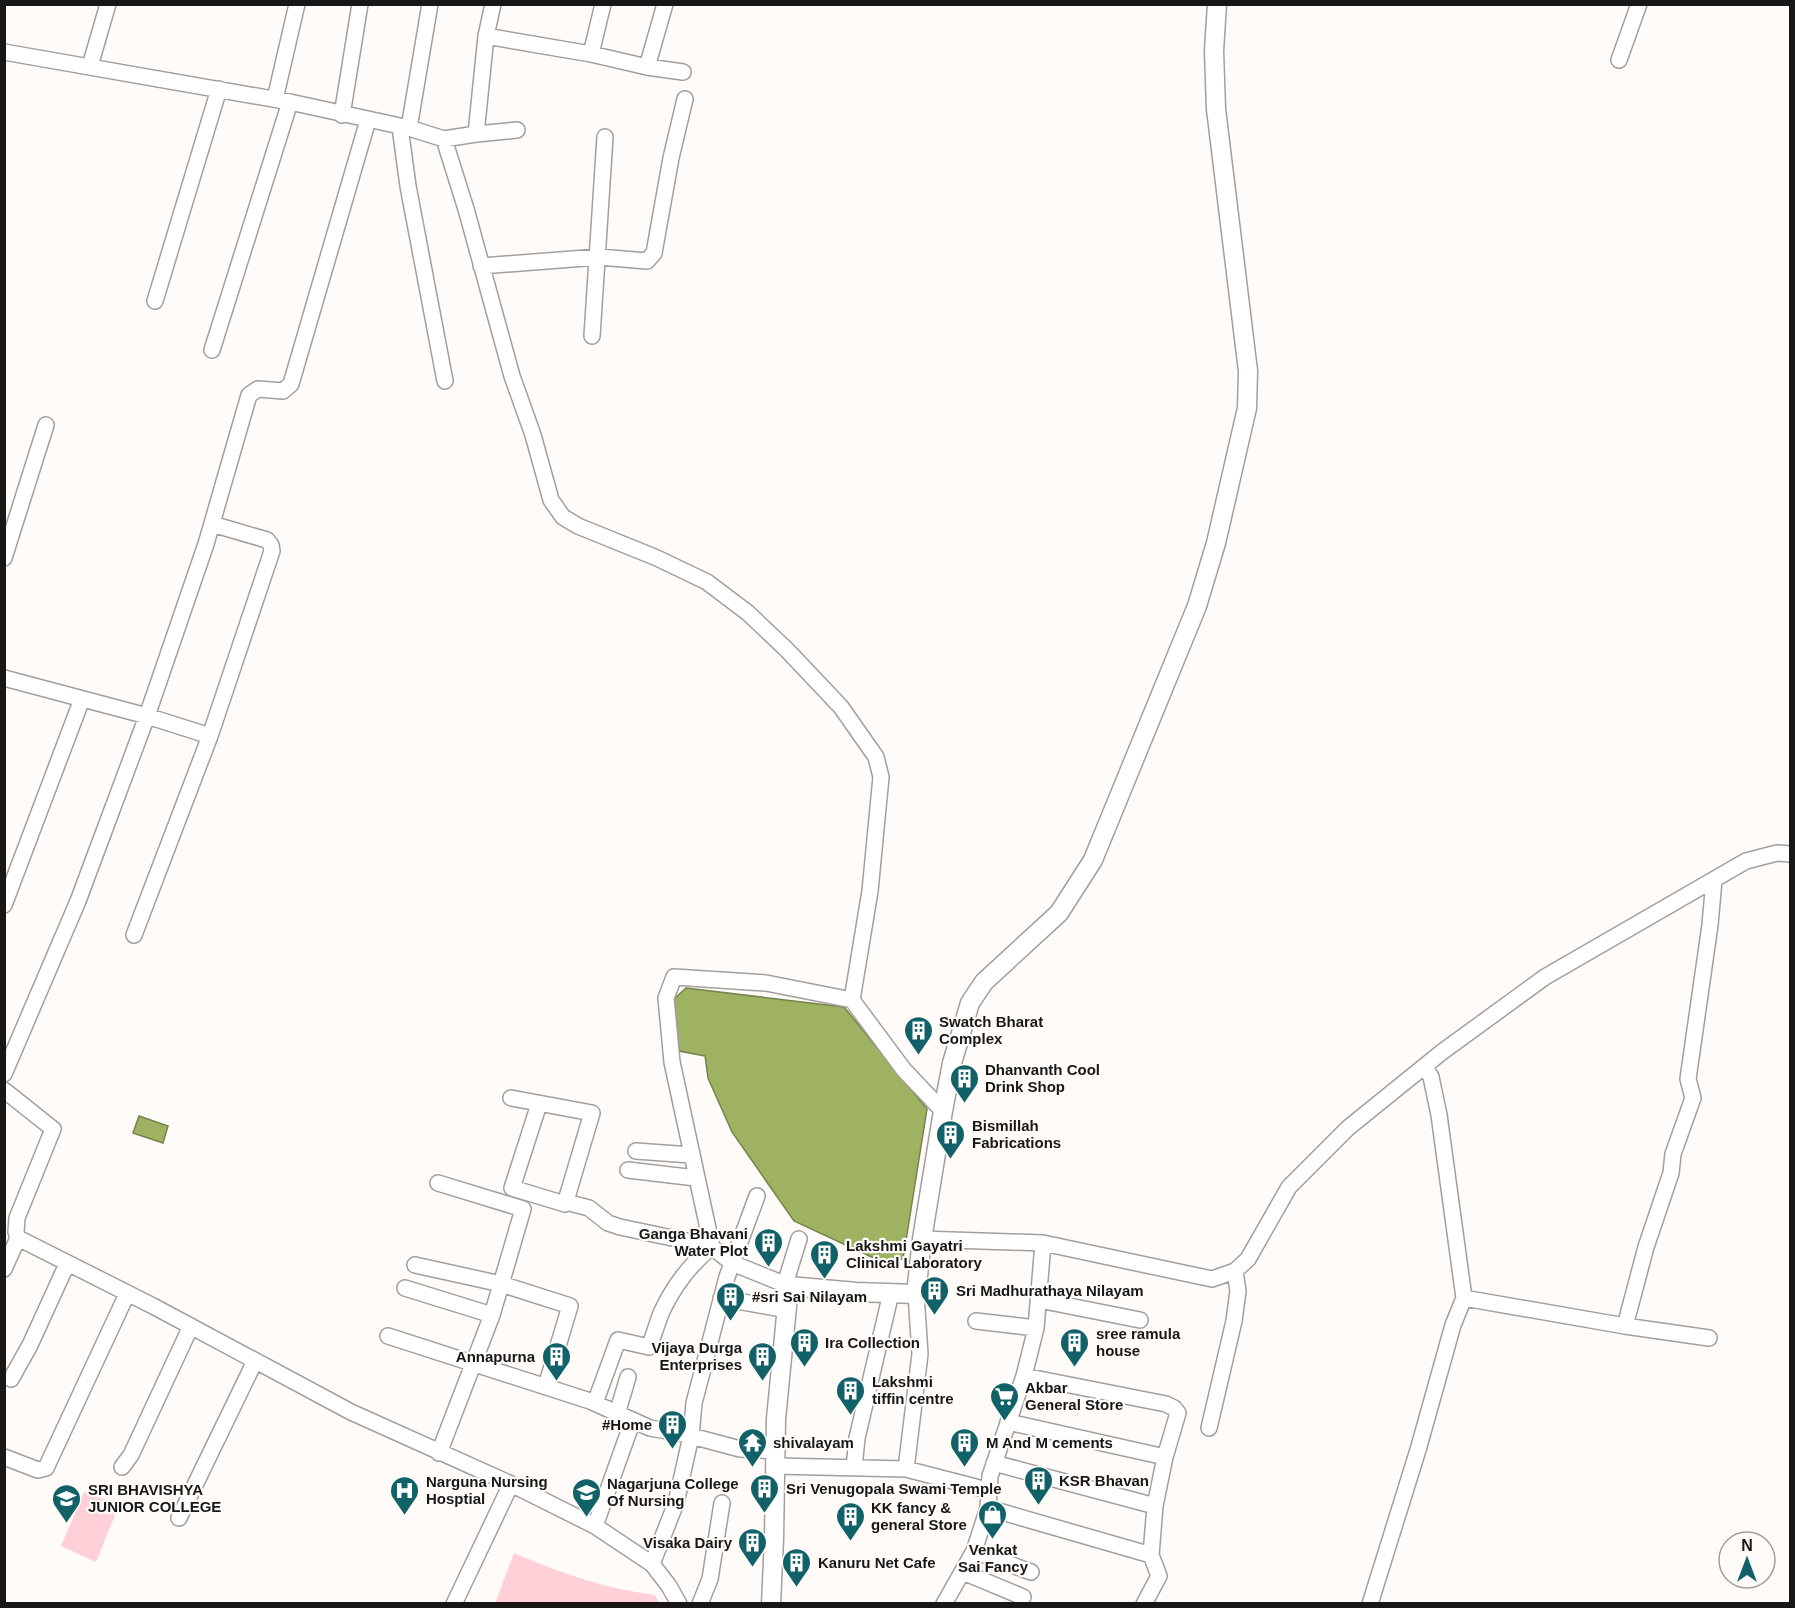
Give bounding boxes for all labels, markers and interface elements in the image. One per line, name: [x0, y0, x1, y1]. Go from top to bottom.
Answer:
place label: Swatch Bharat Complex: [939, 1013, 1043, 1047]
building icon: Swatch Bharat Complex: [902, 1014, 934, 1056]
place label: Dhanvanth Cool Drink Shop: [985, 1061, 1100, 1095]
building icon: Dhanvanth Cool Drink Shop: [948, 1062, 980, 1104]
place label: Bismillah Fabrications: [972, 1117, 1061, 1151]
building icon: Bismillah Fabrications: [935, 1118, 967, 1160]
place label: Ganga Bhavani Water Plot: [639, 1225, 748, 1259]
building icon: Ganga Bhavani Water Plot: [753, 1226, 785, 1268]
place label: Lakshmi Gayatri Clinical Laboratory: [846, 1237, 983, 1271]
building icon: Lakshmi Gayatri Clinical Laboratory: [809, 1238, 841, 1280]
building icon: Sri Madhurathaya Nilayam: [919, 1274, 951, 1316]
building icon: #sri Sai Nilayam: [715, 1280, 747, 1322]
place label: Sri Madhurathaya Nilayam: [956, 1282, 1144, 1299]
place label: #sri Sai Nilayam: [752, 1288, 867, 1305]
place label: sree ramula house: [1096, 1325, 1181, 1359]
building icon: Ira Collection: [788, 1326, 820, 1368]
building icon: sree ramula house: [1059, 1326, 1091, 1368]
place label: Ira Collection: [825, 1334, 920, 1351]
place label: Vijaya Durga Enterprises: [651, 1339, 743, 1373]
building icon: Annapurna: [540, 1340, 572, 1382]
building icon: Vijaya Durga Enterprises: [747, 1340, 779, 1382]
place label: Annapurna: [456, 1348, 536, 1365]
place label: Lakshmi tiffin centre: [872, 1373, 954, 1407]
building icon: Lakshmi tiffin centre: [835, 1374, 867, 1416]
place label: Akbar General Store: [1025, 1379, 1123, 1413]
supermarket icon: Akbar General Store: [988, 1380, 1020, 1422]
building icon: #Home: [657, 1408, 689, 1450]
place label: #Home: [602, 1416, 652, 1433]
temple icon: shivalayam: [736, 1426, 768, 1468]
building icon: M And M cements: [949, 1426, 981, 1468]
place label: shivalayam: [773, 1434, 854, 1451]
place label: M And M cements: [986, 1434, 1113, 1451]
building icon: KSR Bhavan: [1022, 1464, 1054, 1506]
building icon: Sri Venugopala Swami Temple: [749, 1472, 781, 1514]
place label: KSR Bhavan: [1059, 1472, 1149, 1489]
place label: Narguna Nursing Hosptial: [426, 1473, 548, 1507]
hospital icon: Narguna Nursing Hosptial: [389, 1474, 421, 1516]
place label: Nagarjuna College Of Nursing: [607, 1475, 739, 1509]
school or university icon: Nagarjuna College Of Nursing: [570, 1476, 602, 1518]
place label: Sri Venugopala Swami Temple: [786, 1480, 1002, 1497]
place label: SRI BHAVISHYA JUNIOR COLLEGE: [88, 1481, 221, 1515]
school or university icon: SRI BHAVISHYA JUNIOR COLLEGE: [51, 1482, 83, 1524]
shop icon: Venkat Sai Fancy: [977, 1498, 1009, 1540]
place label: KK fancy & general Store: [871, 1499, 967, 1533]
building icon: KK fancy & general Store: [834, 1500, 866, 1542]
building icon: Visaka Dairy: [737, 1526, 769, 1568]
north arrow: [1717, 1530, 1777, 1590]
place label: Visaka Dairy: [643, 1534, 733, 1551]
text: N: [1741, 1537, 1753, 1554]
place label: Venkat Sai Fancy: [958, 1541, 1029, 1575]
building icon: Kanuru Net Cafe: [781, 1546, 813, 1588]
place label: Kanuru Net Cafe: [818, 1554, 936, 1571]

